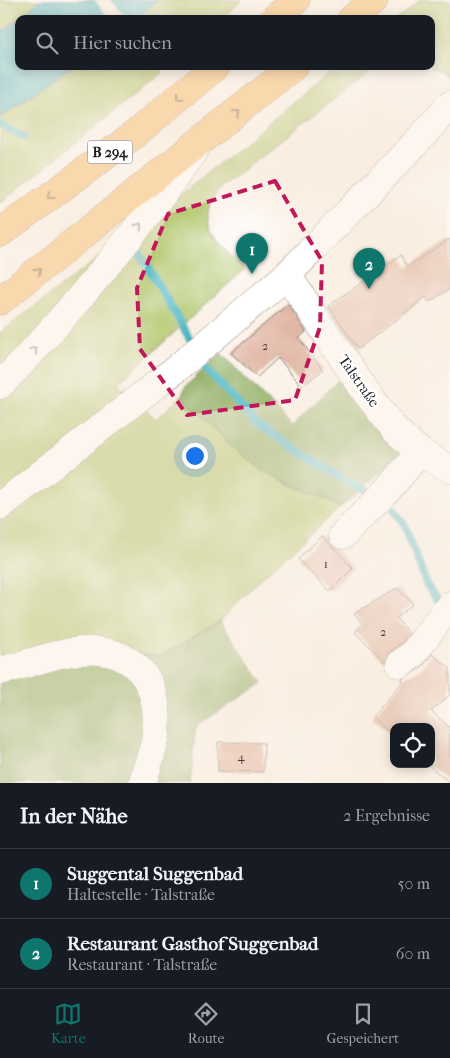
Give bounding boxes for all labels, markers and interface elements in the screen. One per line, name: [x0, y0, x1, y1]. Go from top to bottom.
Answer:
search box: [15, 15, 435, 70]
icon: search: [33, 29, 61, 57]
text: Hier suchen: [73, 32, 172, 54]
one-way arrow: [176, 92, 185, 100]
one-way arrow: [231, 110, 240, 118]
road number: B 294: [88, 140, 132, 163]
one-way arrow: [46, 190, 56, 199]
one-way arrow: [134, 223, 142, 232]
pin: 1: [236, 233, 268, 274]
pin: 2: [353, 248, 385, 289]
one-way arrow: [32, 268, 41, 276]
house number: 2: [262, 339, 268, 353]
one-way arrow: [28, 346, 37, 355]
street label: Talstraße: [334, 351, 384, 411]
your location: [182, 443, 208, 469]
house number: 1: [324, 557, 328, 571]
house number: 2: [380, 625, 386, 639]
map controls: [390, 723, 435, 768]
button: locate: [390, 723, 435, 768]
house number: 4: [237, 750, 245, 764]
text: In der Nähe: [20, 804, 128, 828]
text: 2 Ergebnisse: [343, 806, 430, 825]
text: Suggental Suggenbad: [67, 863, 243, 885]
text: 1: [33, 874, 39, 893]
text: 50 m: [398, 874, 430, 893]
text: Haltestelle · Talstraße: [67, 885, 215, 904]
text: Restaurant Gasthof Suggenbad: [67, 933, 318, 955]
text: 2: [32, 944, 40, 963]
text: 60 m: [396, 944, 430, 963]
text: Restaurant · Talstraße: [67, 955, 217, 974]
tab: Karte: [51, 1000, 86, 1047]
tab: Route: [188, 1000, 225, 1047]
tab: Gespeichert: [327, 1000, 399, 1047]

